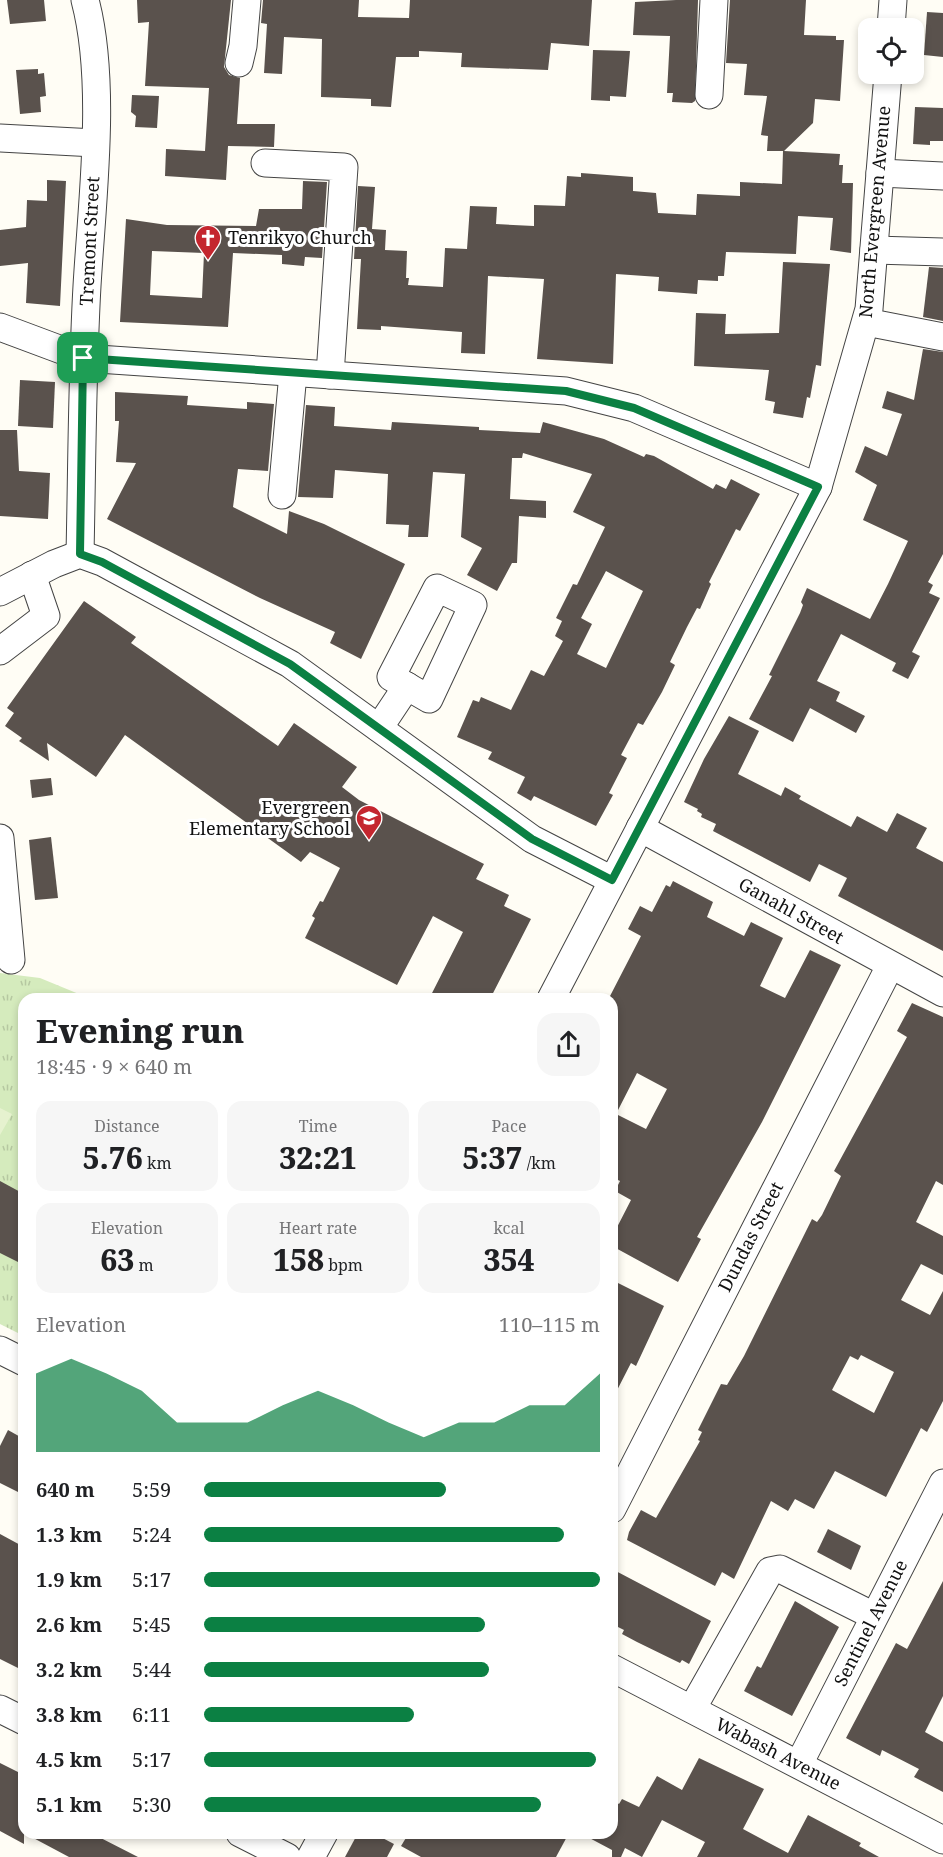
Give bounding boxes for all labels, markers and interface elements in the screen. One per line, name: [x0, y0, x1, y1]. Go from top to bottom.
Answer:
map controls: [858, 18, 924, 84]
button: locate: [858, 18, 924, 84]
street label: North Evergreen Avenue: [853, 105, 895, 319]
street label: Tremont Street: [74, 176, 104, 306]
church icon: Tenrikyo Church: [193, 223, 223, 261]
place label: Tenrikyo Church: [228, 225, 372, 249]
pin: [57, 332, 108, 383]
icon: arrive: [66, 341, 99, 374]
place label: Evergreen Elementary School: [189, 795, 350, 840]
school or university icon: Evergreen Elementary School: [354, 803, 384, 841]
street label: Ganahl Street: [735, 871, 848, 949]
text: Evening run: [36, 1008, 244, 1053]
button: share: [537, 1013, 600, 1076]
text: 18:45 · 9 × 640 m: [36, 1053, 192, 1080]
text: Distance: [94, 1115, 160, 1137]
text: Time: [299, 1115, 337, 1137]
text: Pace: [491, 1115, 527, 1137]
text: 5.76: [82, 1137, 143, 1178]
text: 32:21: [279, 1137, 357, 1178]
text: 5:37: [462, 1137, 523, 1178]
text: km: [143, 1152, 172, 1174]
text: /km: [523, 1152, 556, 1174]
street label: Dundas Street: [712, 1177, 788, 1296]
text: Elevation: [91, 1217, 163, 1239]
text: Heart rate: [279, 1217, 357, 1239]
text: kcal: [494, 1217, 524, 1239]
text: 63: [100, 1239, 134, 1280]
text: 158: [273, 1239, 324, 1280]
text: 354: [483, 1239, 535, 1280]
text: m: [134, 1254, 154, 1276]
text: bpm: [324, 1254, 363, 1276]
text: Elevation: [36, 1311, 126, 1338]
text: 110–115 m: [499, 1311, 600, 1338]
text: 640 m: [36, 1476, 95, 1503]
text: 5:59: [132, 1476, 171, 1503]
text: 1.3 km: [36, 1521, 102, 1548]
text: 5:24: [132, 1521, 171, 1548]
street label: Sentinel Avenue: [828, 1555, 912, 1690]
text: 1.9 km: [36, 1566, 102, 1593]
text: 5:17: [132, 1566, 171, 1593]
text: 2.6 km: [36, 1611, 102, 1638]
text: 5:45: [132, 1611, 171, 1638]
text: 3.2 km: [36, 1656, 102, 1683]
text: 5:44: [132, 1656, 171, 1683]
text: 3.8 km: [36, 1701, 102, 1728]
text: 6:11: [132, 1701, 171, 1728]
street label: Wabash Avenue: [712, 1711, 845, 1795]
text: 4.5 km: [36, 1746, 102, 1773]
text: 5:17: [132, 1746, 171, 1773]
text: 5.1 km: [36, 1791, 102, 1818]
text: 5:30: [132, 1791, 171, 1818]

